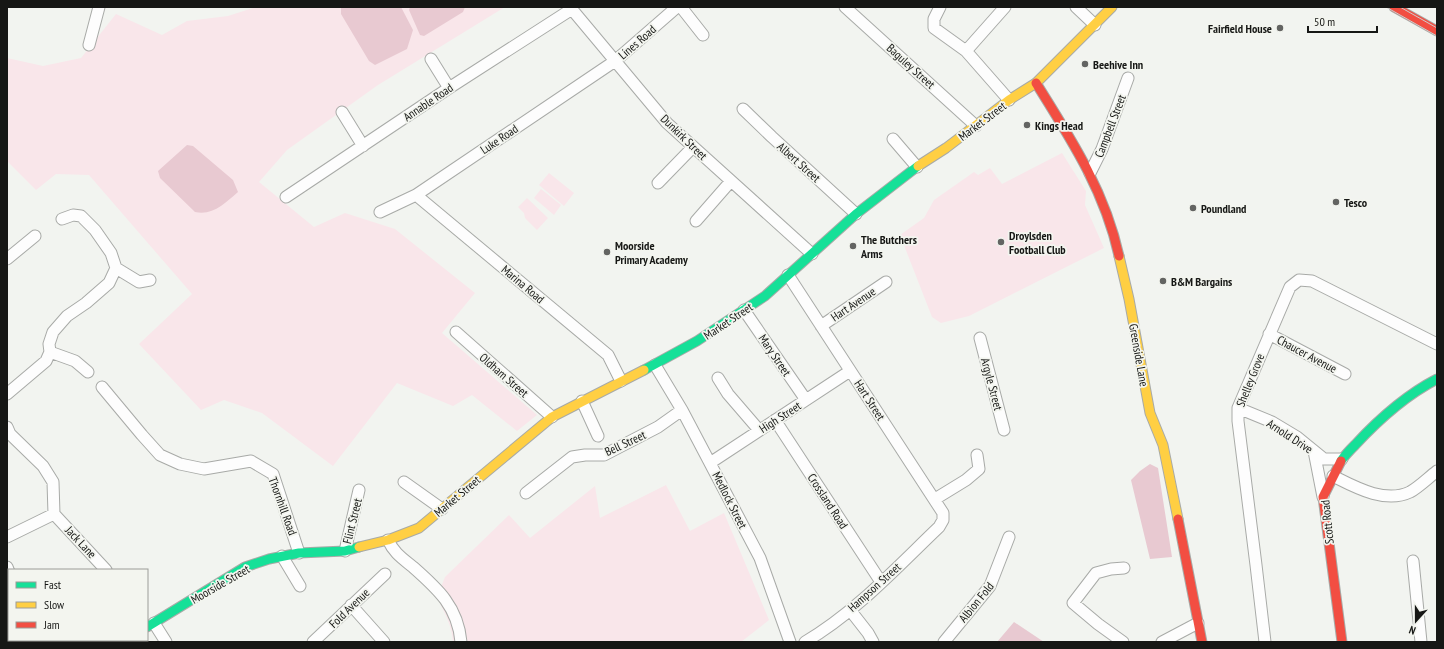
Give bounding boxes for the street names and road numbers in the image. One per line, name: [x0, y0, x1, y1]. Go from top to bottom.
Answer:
street label: Lines Road: [615, 22, 659, 62]
street label: Baguley Street: [884, 40, 939, 92]
street label: Annable Road: [400, 80, 456, 124]
street label: Campbell Street: [1091, 92, 1129, 160]
street label: Market Street: [955, 98, 1009, 144]
street label: Dunkirk Street: [658, 111, 711, 163]
street label: Luke Road: [477, 121, 521, 157]
street label: Albert Street: [774, 139, 824, 186]
street label: Marina Road: [498, 262, 548, 306]
street label: Hart Avenue: [828, 284, 878, 324]
street label: Market Street: [701, 299, 756, 343]
street label: Greenside Lane: [1126, 322, 1152, 388]
street label: Mary Street: [756, 331, 795, 379]
street label: Chaucer Avenue: [1274, 332, 1340, 376]
street label: Oldham Street: [476, 350, 532, 401]
street label: Shelley Grove: [1233, 351, 1268, 409]
street label: Argyle Street: [978, 356, 1006, 413]
street label: Hart Street: [851, 377, 889, 424]
street label: High Street: [756, 398, 804, 436]
street label: Arnold Drive: [1264, 416, 1316, 456]
street label: Bell Street: [602, 427, 649, 459]
street label: Medlock Street: [709, 469, 751, 532]
street label: Crossland Road: [805, 470, 851, 532]
street label: Market Street: [431, 472, 484, 520]
street label: Thornhill Road: [266, 475, 300, 537]
street label: Flint Street: [339, 496, 365, 545]
street label: Scott Road: [1317, 499, 1337, 545]
street label: Jack Lane: [62, 522, 100, 561]
street label: Hampson Street: [844, 559, 904, 615]
street label: Moorside Street: [188, 561, 253, 607]
street label: Albion Fold: [955, 579, 997, 625]
street label: Fold Avenue: [326, 585, 372, 631]

